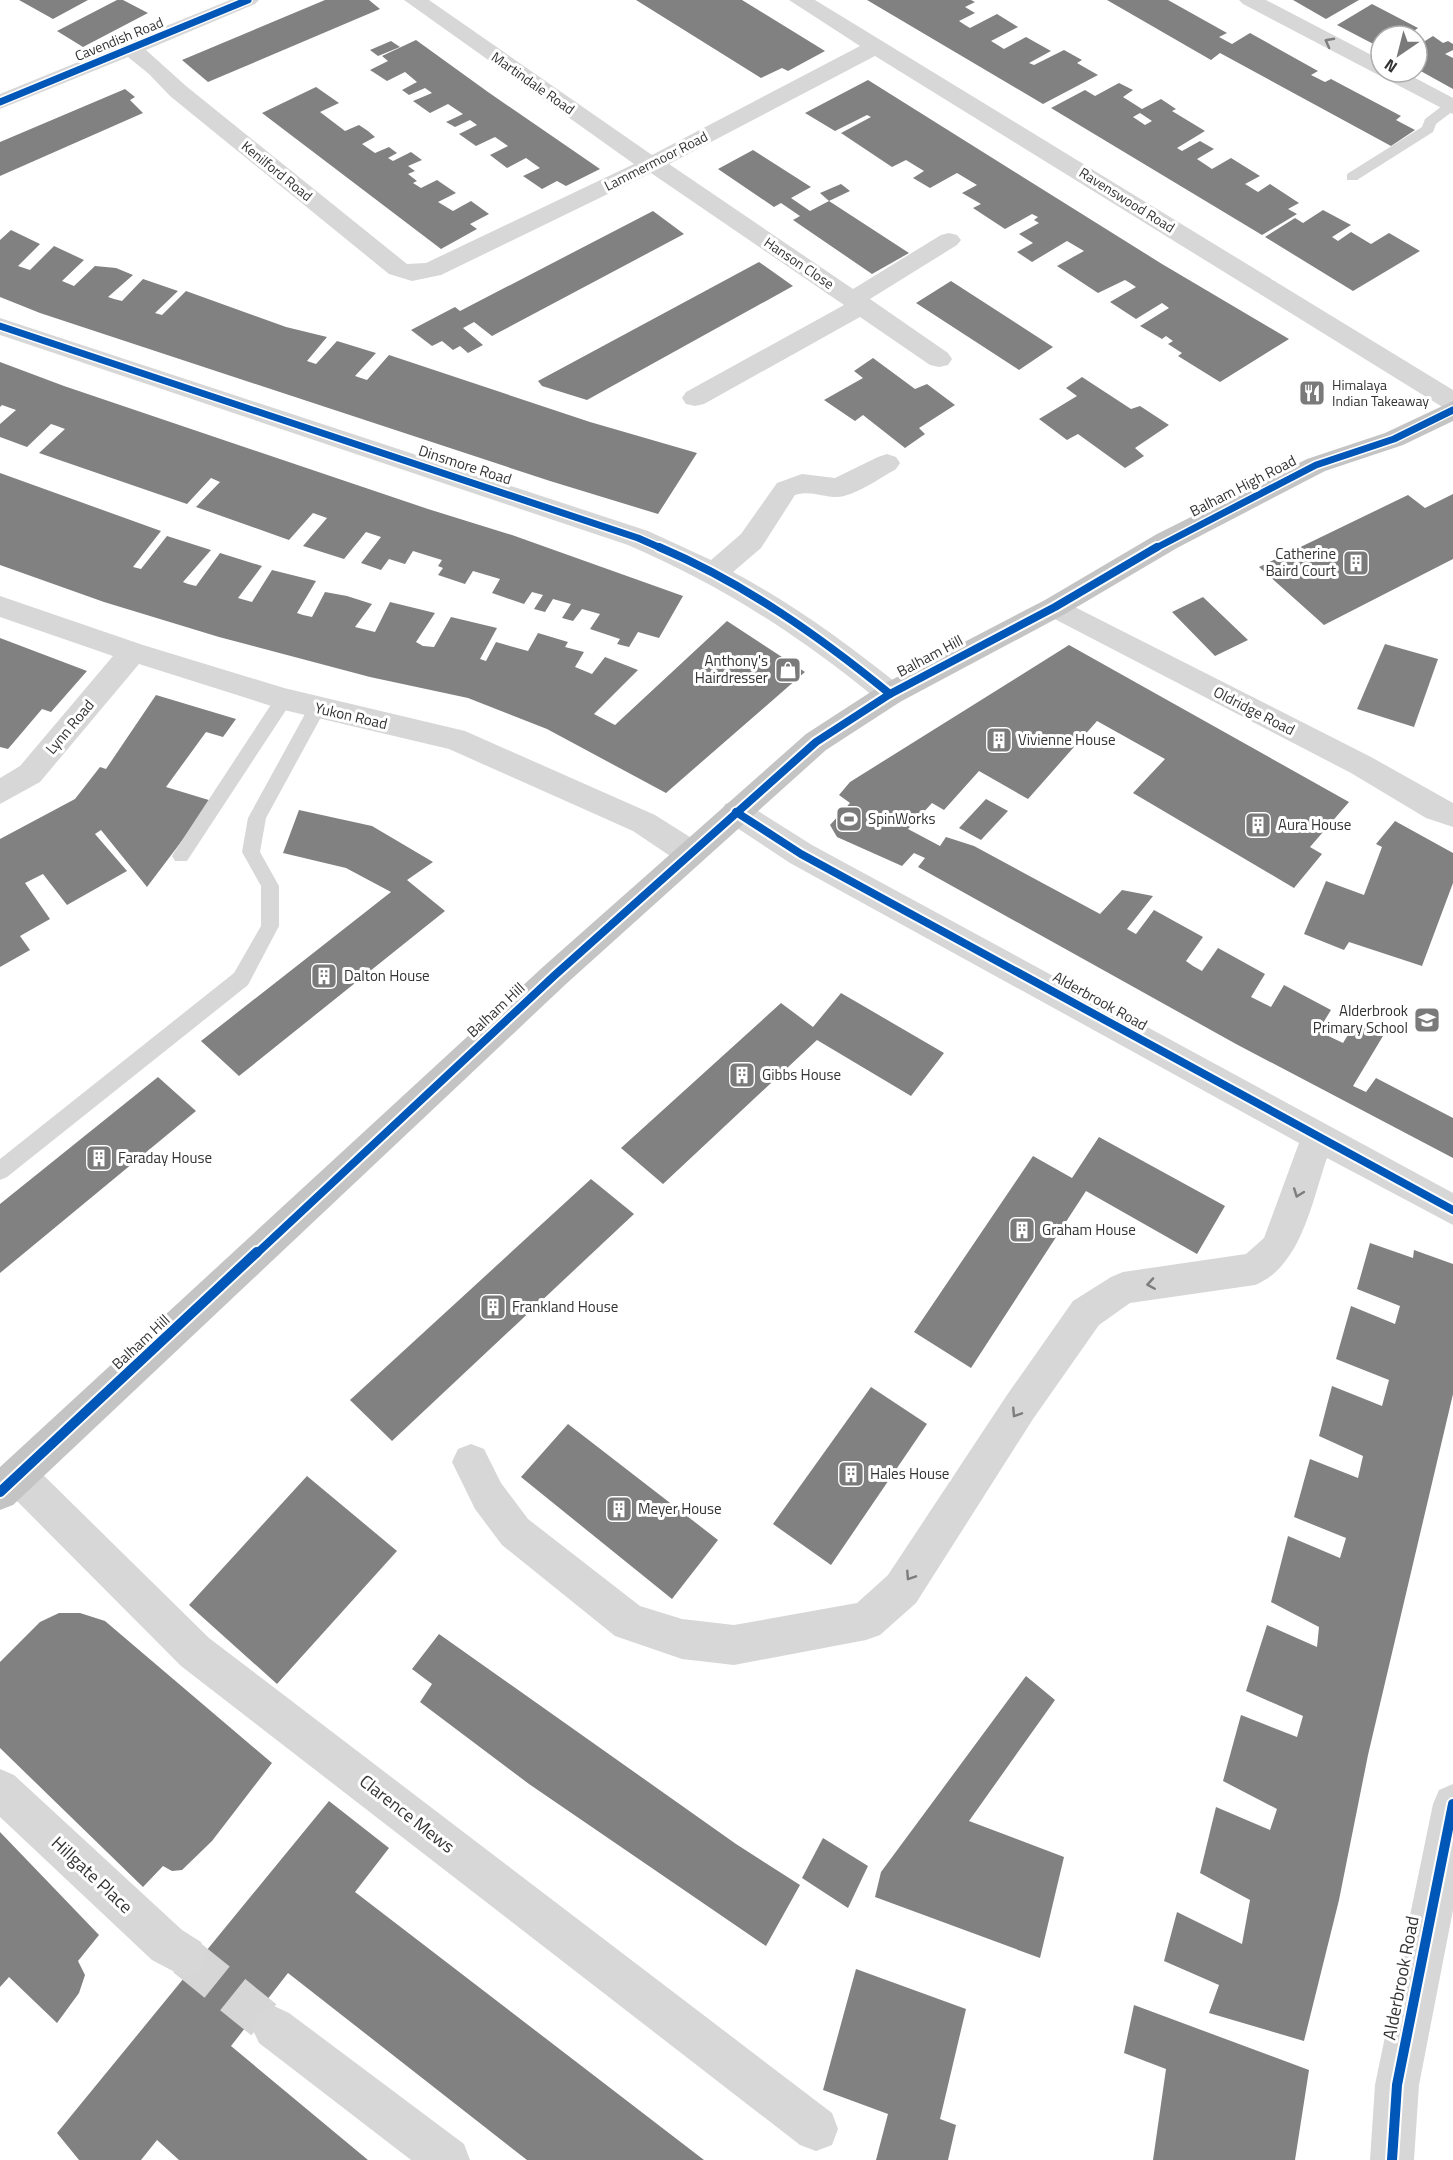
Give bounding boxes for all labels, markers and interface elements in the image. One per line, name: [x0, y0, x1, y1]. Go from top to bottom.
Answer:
street label: Cavendish Road: [71, 11, 166, 66]
north arrow: [1369, 24, 1429, 84]
one-way arrow: [1325, 38, 1336, 49]
street label: Martindale Road: [487, 46, 579, 119]
text: N: [1379, 53, 1402, 79]
street label: Lammermoor Road: [600, 125, 711, 196]
street label: Kenilford Road: [237, 135, 317, 206]
street label: Ravenswood Road: [1075, 162, 1179, 237]
street label: Hanson Close: [760, 231, 838, 294]
place label: Himalaya Indian Takeaway: [1332, 374, 1429, 411]
restaurant icon: Himalaya Indian Takeaway: [1297, 378, 1327, 408]
street label: Dinsmore Road: [416, 439, 515, 490]
street label: Balham High Road: [1186, 449, 1300, 522]
place label: Catherine Baird Court: [1265, 542, 1337, 582]
building icon: Catherine Baird Court: [1341, 548, 1371, 578]
street label: Balham Hill: [893, 629, 967, 683]
place label: Anthony's Hairdresser: [695, 649, 768, 689]
shop icon: Anthony's Hairdresser: [773, 655, 803, 685]
street label: Oldridge Road: [1209, 680, 1299, 741]
street label: Lynn Road: [40, 694, 100, 759]
street label: Yukon Road: [313, 696, 390, 735]
building icon: Vivienne House: [984, 725, 1014, 755]
place label: Vivienne House: [1018, 728, 1116, 751]
sports icon: SpinWorks: [834, 804, 864, 834]
place label: SpinWorks: [868, 807, 935, 830]
building icon: Aura House: [1243, 810, 1273, 840]
place label: Aura House: [1278, 813, 1351, 836]
building icon: Dalton House: [309, 961, 339, 991]
place label: Dalton House: [344, 964, 430, 987]
street label: Alderbrook Road: [1049, 965, 1152, 1036]
street label: Balham Hill: [461, 977, 530, 1043]
place label: Alderbrook Primary School: [1313, 999, 1408, 1039]
school or university icon: Alderbrook Primary School: [1412, 1005, 1442, 1035]
building icon: Gibbs House: [727, 1060, 757, 1090]
place label: Gibbs House: [762, 1063, 841, 1086]
building icon: Faraday House: [84, 1143, 114, 1173]
place label: Faraday House: [118, 1146, 212, 1169]
one-way arrow: [1293, 1187, 1306, 1198]
building icon: Graham House: [1007, 1215, 1037, 1245]
place label: Graham House: [1042, 1218, 1136, 1241]
one-way arrow: [1147, 1278, 1156, 1290]
building icon: Frankland House: [478, 1292, 508, 1322]
place label: Frankland House: [512, 1295, 618, 1318]
street label: Balham Hill: [106, 1309, 175, 1375]
one-way arrow: [1012, 1406, 1023, 1417]
building icon: Hales House: [836, 1459, 866, 1489]
place label: Hales House: [870, 1462, 949, 1485]
building icon: Meyer House: [604, 1494, 634, 1524]
place label: Meyer House: [638, 1497, 722, 1520]
one-way arrow: [906, 1569, 917, 1580]
street label: Clarence Mews: [354, 1768, 461, 1860]
street label: Hillgate Place: [46, 1830, 139, 1920]
street label: Alderbrook Road: [1375, 1914, 1426, 2042]

